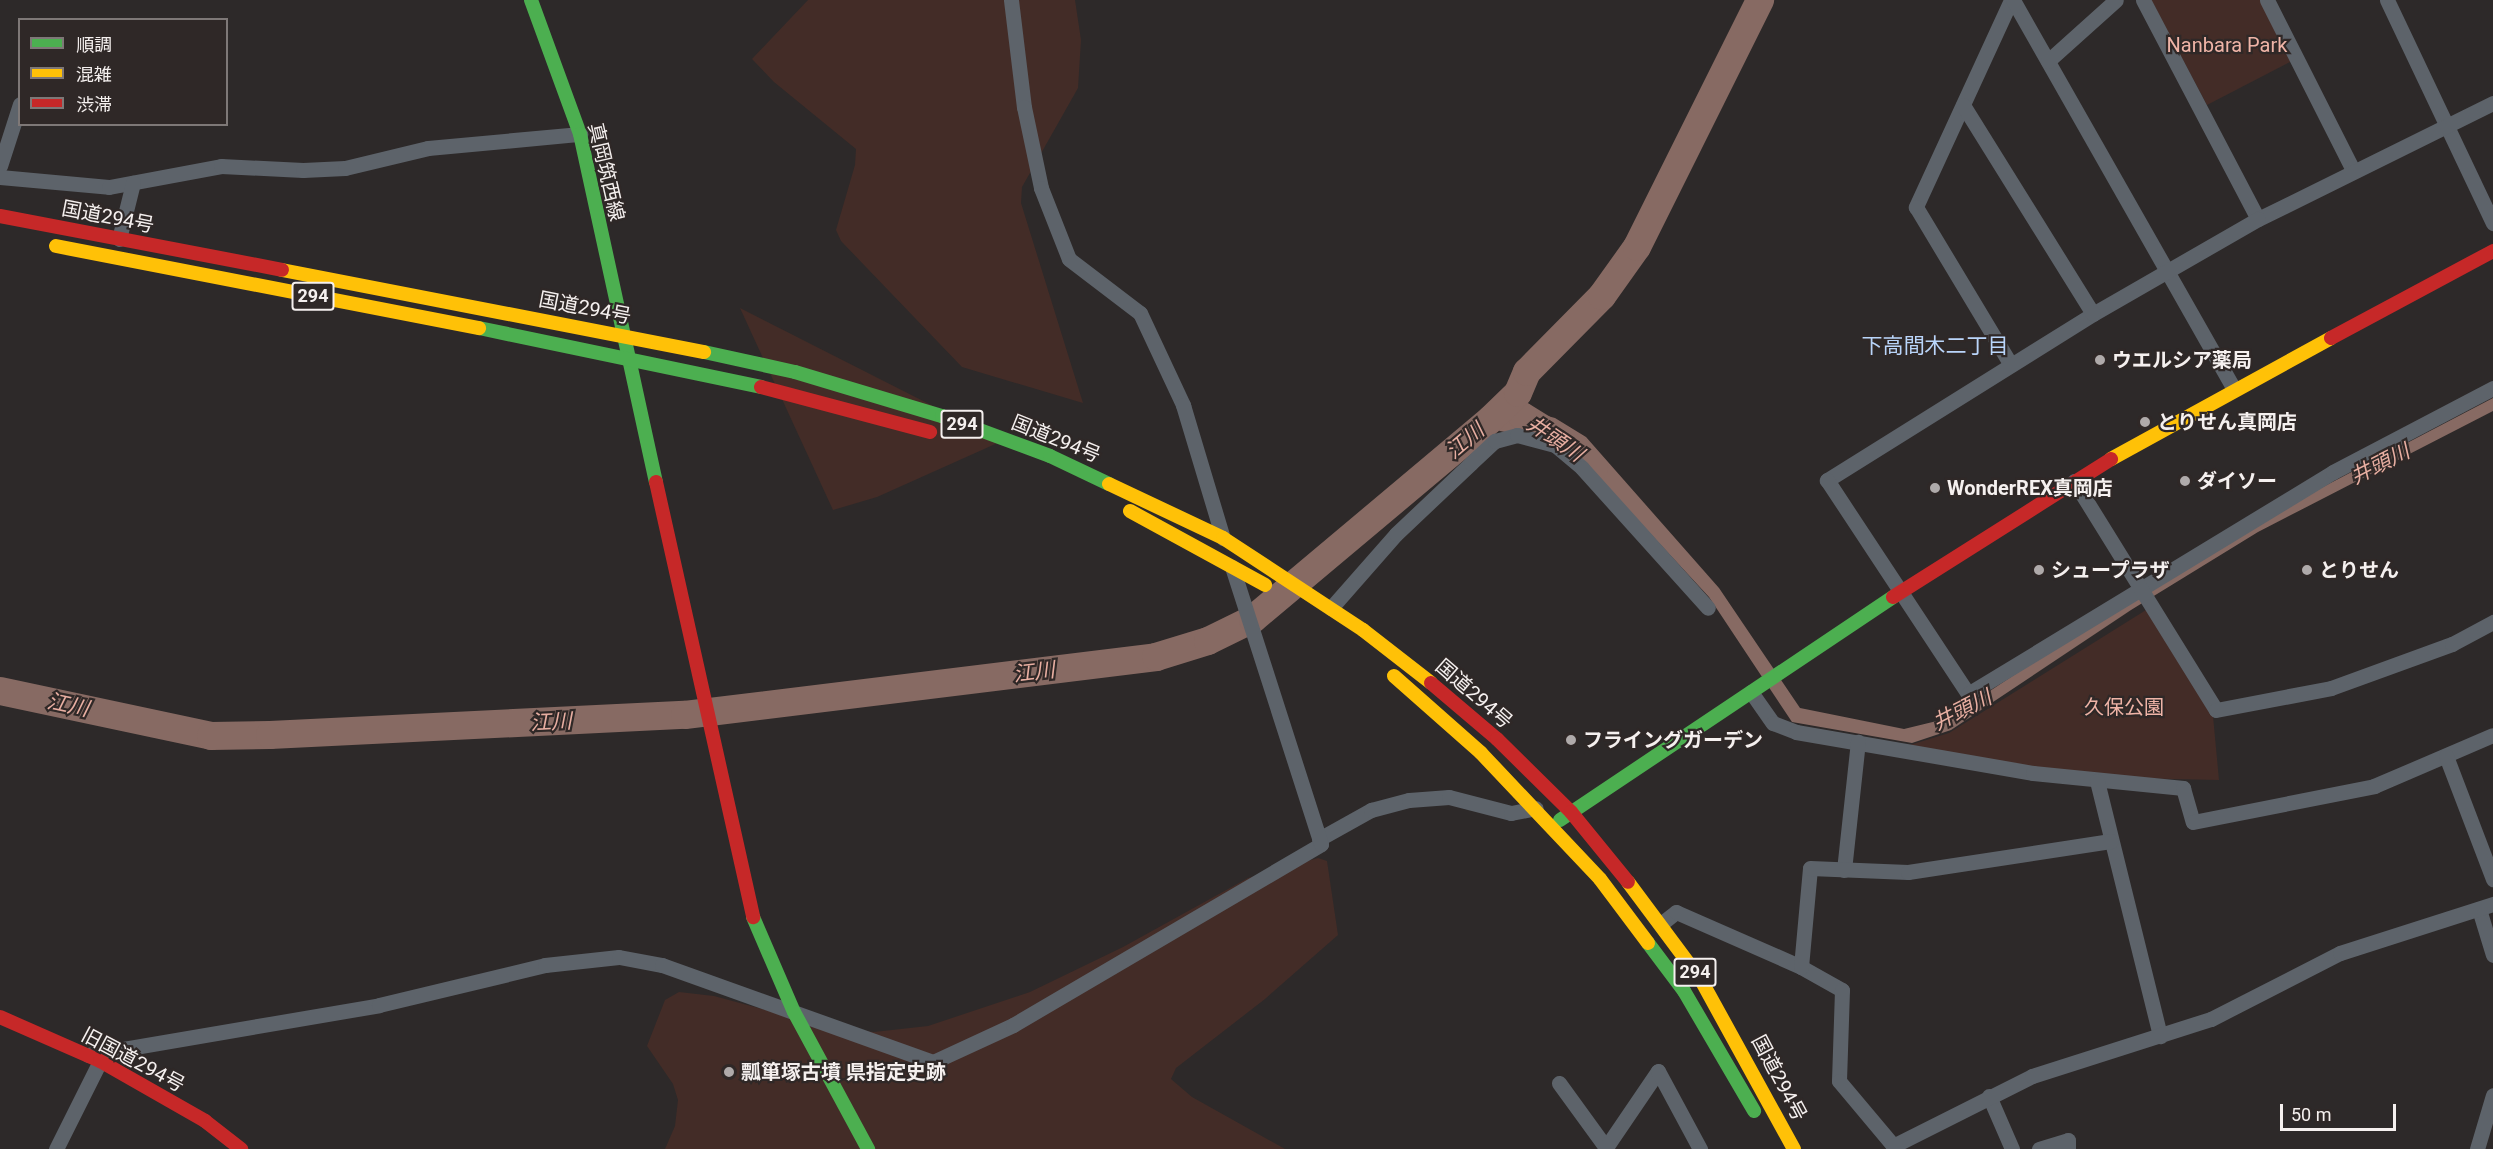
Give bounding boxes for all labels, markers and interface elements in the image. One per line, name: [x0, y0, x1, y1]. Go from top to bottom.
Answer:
legend: [18, 18, 228, 126]
park label: Nanbara Park: [2167, 33, 2287, 57]
text: 順調: [76, 34, 112, 55]
text: 混雑: [76, 64, 112, 85]
text: 渋滞: [76, 94, 112, 115]
street label: 真岡筑西線: [583, 121, 629, 223]
street label: 国道294号: [60, 196, 156, 238]
road number: 294: [290, 281, 336, 311]
street label: 国道294号: [537, 287, 633, 329]
district label: 下高間木二丁目: [1862, 333, 2008, 359]
place label: ウエルシア薬局: [2112, 348, 2252, 372]
marker: ウエルシア薬局: [2093, 353, 2107, 367]
road number: 294: [940, 409, 984, 439]
street label: 国道294号: [1008, 410, 1104, 468]
place label: とりせん真岡店: [2157, 410, 2297, 434]
water label: 井頭川: [1522, 411, 1588, 467]
marker: とりせん真岡店: [2138, 415, 2152, 429]
water label: 江川: [1441, 418, 1489, 464]
water label: 井頭川: [2346, 438, 2414, 490]
place label: ダイソー: [2197, 469, 2277, 493]
marker: ダイソー: [2178, 474, 2192, 488]
place label: WonderREX真岡店: [1947, 476, 2113, 500]
marker: WonderREX真岡店: [1928, 481, 1942, 495]
place label: シュープラザ: [2051, 558, 2171, 582]
place label: とりせん: [2319, 558, 2399, 582]
marker: シュープラザ: [2032, 563, 2046, 577]
marker: とりせん: [2300, 563, 2314, 577]
street label: 国道294号: [1431, 654, 1517, 734]
water label: 江川: [1012, 657, 1056, 687]
water label: 井頭川: [1928, 684, 1996, 736]
water label: 江川: [45, 688, 91, 722]
park label: 久保公園: [2084, 695, 2164, 719]
water label: 江川: [529, 708, 573, 736]
place label: フライングガーデン: [1583, 728, 1763, 752]
marker: フライングガーデン: [1564, 733, 1578, 747]
road number: 294: [1672, 957, 1718, 987]
street label: 旧国道294号: [77, 1023, 189, 1097]
street label: 国道294号: [1746, 1031, 1812, 1125]
place label: 瓢箪塚古墳 県指定史跡: [741, 1060, 946, 1084]
marker: 瓢箪塚古墳 県指定史跡: [722, 1065, 736, 1079]
scale bar: [2283, 1092, 2398, 1130]
text: 50 m: [2291, 1104, 2331, 1125]

